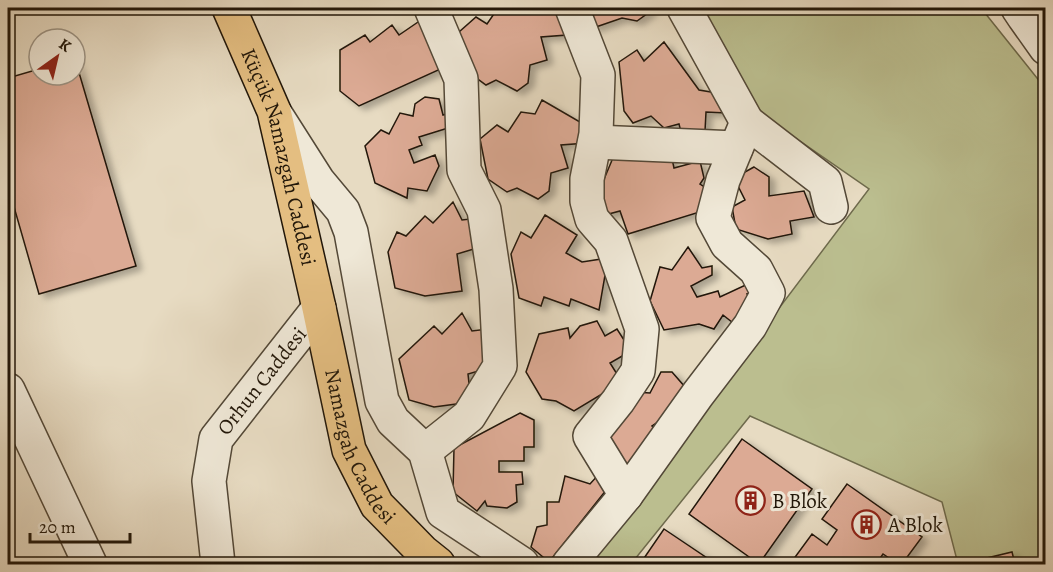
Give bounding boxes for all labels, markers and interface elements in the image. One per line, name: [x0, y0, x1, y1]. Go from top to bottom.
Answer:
north arrow: [27, 27, 87, 87]
text: K: [54, 33, 76, 58]
street label: Küçük Namazgah Caddesi: [234, 44, 323, 268]
street label: Orhun Caddesi: [210, 321, 313, 441]
street label: Namazgah Caddesi: [318, 366, 402, 530]
building icon: B Blok: [735, 485, 767, 517]
place label: B Blok: [772, 487, 828, 515]
scale bar: [30, 506, 130, 544]
building icon: A Blok: [851, 509, 883, 541]
place label: A Blok: [887, 511, 944, 539]
text: 20 m: [39, 515, 76, 539]

